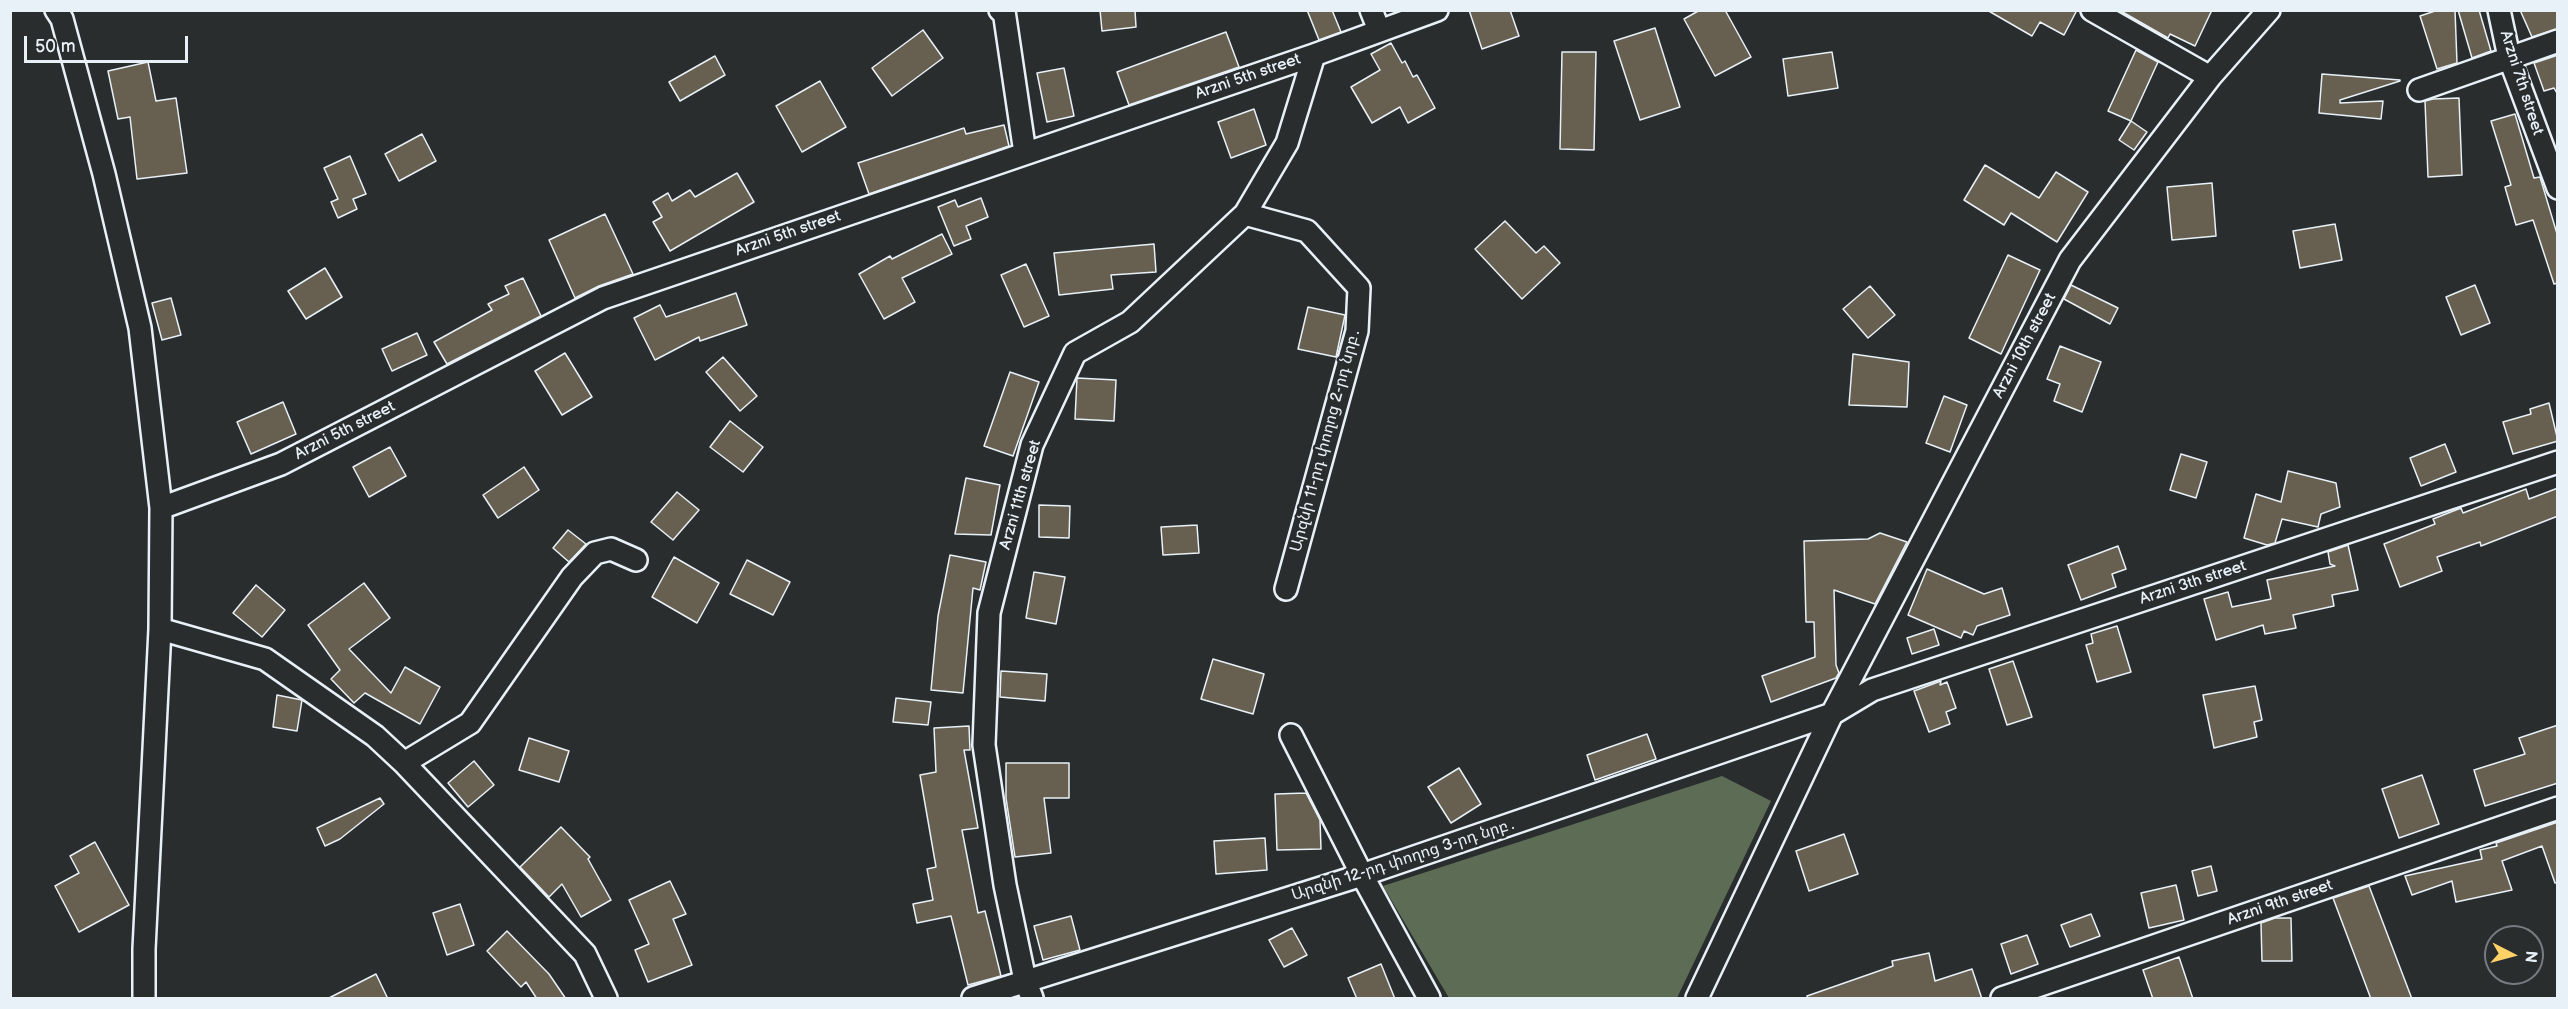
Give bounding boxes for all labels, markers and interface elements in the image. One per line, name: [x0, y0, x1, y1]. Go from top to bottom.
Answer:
scale bar: [27, 24, 190, 62]
street label: Arzni 7th street: [2495, 28, 2547, 138]
text: 50 m: [35, 36, 76, 57]
street label: Arzni 5th street: [1193, 50, 1303, 104]
street label: Arzni 5th street: [733, 207, 843, 261]
street label: Arzni 10th street: [1989, 290, 2061, 402]
street label: Արզնի 11-րդ փողոց 2-րդ նրբ․: [1287, 326, 1365, 554]
street label: Arzni 5th street: [292, 397, 398, 465]
street label: Arzni 11th street: [996, 438, 1046, 552]
street label: Arzni 3th street: [2137, 557, 2249, 609]
street label: Արզնի 12-րդ փողոց 3-րդ նրբ․: [1289, 815, 1519, 905]
street label: Arzni 9th street: [2225, 876, 2335, 930]
north arrow: [2484, 925, 2544, 985]
text: N: [2520, 950, 2540, 964]

